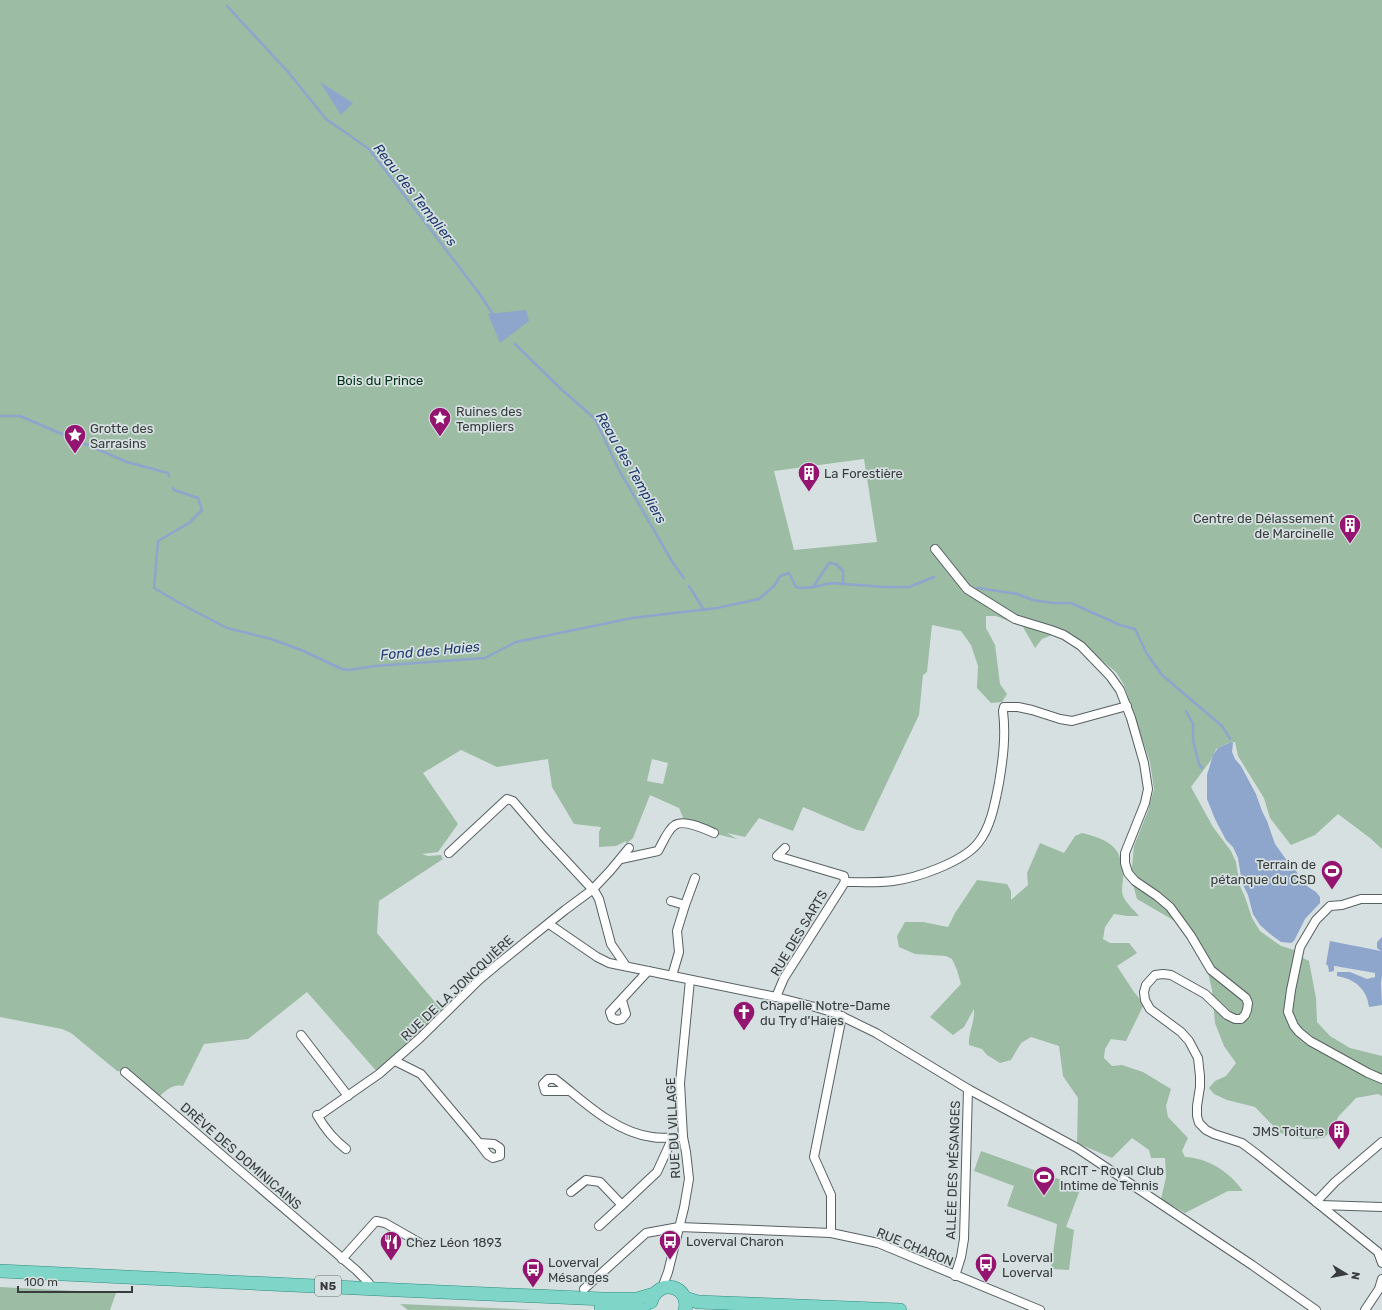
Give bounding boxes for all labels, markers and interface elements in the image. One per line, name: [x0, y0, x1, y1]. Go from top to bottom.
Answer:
water label: Reau des Templiers: [370, 140, 460, 250]
park label: Bois du Prince: [337, 373, 423, 388]
place label: Ruines des Templiers: [456, 404, 522, 434]
place icon: Ruines des Templiers: [427, 405, 453, 438]
water label: Reau des Templiers: [592, 409, 670, 527]
place label: Grotte des Sarrasins: [90, 421, 154, 451]
place icon: Grotte des Sarrasins: [62, 422, 88, 455]
building icon: La Forestière: [796, 460, 822, 493]
place label: La Forestière: [824, 466, 903, 481]
place label: Centre de Délassement de Marcinelle: [1193, 511, 1334, 541]
building icon: Centre de Délassement de Marcinelle: [1337, 512, 1363, 545]
water label: Fond des Haies: [380, 638, 480, 664]
place label: Terrain de pétanque du CSD: [1210, 857, 1316, 887]
sports icon: Terrain de pétanque du CSD: [1319, 858, 1345, 891]
street label: RUE DES SARTS: [767, 887, 831, 979]
street label: RUE DE LA JONCQUIÈRE: [398, 932, 516, 1044]
place label: Chapelle Notre-Dame du Try d'Haies: [760, 998, 890, 1028]
church icon: Chapelle Notre-Dame du Try d'Haies: [731, 999, 757, 1032]
street label: RUE DU VILLAGE: [663, 1077, 683, 1179]
street label: DRÈVE DES DOMINICAINS: [178, 1099, 304, 1213]
street label: ALLÉE DES MÉSANGES: [943, 1100, 963, 1240]
building icon: JMS Toiture: [1326, 1118, 1352, 1151]
place label: JMS Toiture: [1253, 1124, 1324, 1139]
place label: RCIT - Royal Club Intime de Tennis: [1060, 1163, 1164, 1193]
sports icon: RCIT - Royal Club Intime de Tennis: [1031, 1164, 1057, 1197]
street label: RUE CHARON: [874, 1225, 956, 1269]
bus stop icon: Loverval Charon: [657, 1228, 683, 1261]
restaurant icon: Chez Léon 1893: [378, 1229, 404, 1262]
place label: Loverval Charon: [686, 1234, 784, 1249]
place label: Chez Léon 1893: [406, 1235, 502, 1250]
place label: Loverval Loverval: [1002, 1250, 1053, 1280]
bus stop icon: Loverval Loverval: [973, 1251, 999, 1284]
north arrow: [1326, 1254, 1366, 1294]
place label: Loverval Mésanges: [548, 1255, 609, 1286]
bus stop icon: Loverval Mésanges: [520, 1256, 546, 1289]
scale bar: [18, 1268, 132, 1294]
text: N: [1348, 1271, 1362, 1281]
text: 100 m: [24, 1275, 58, 1289]
road number: N5: [315, 1276, 341, 1296]

